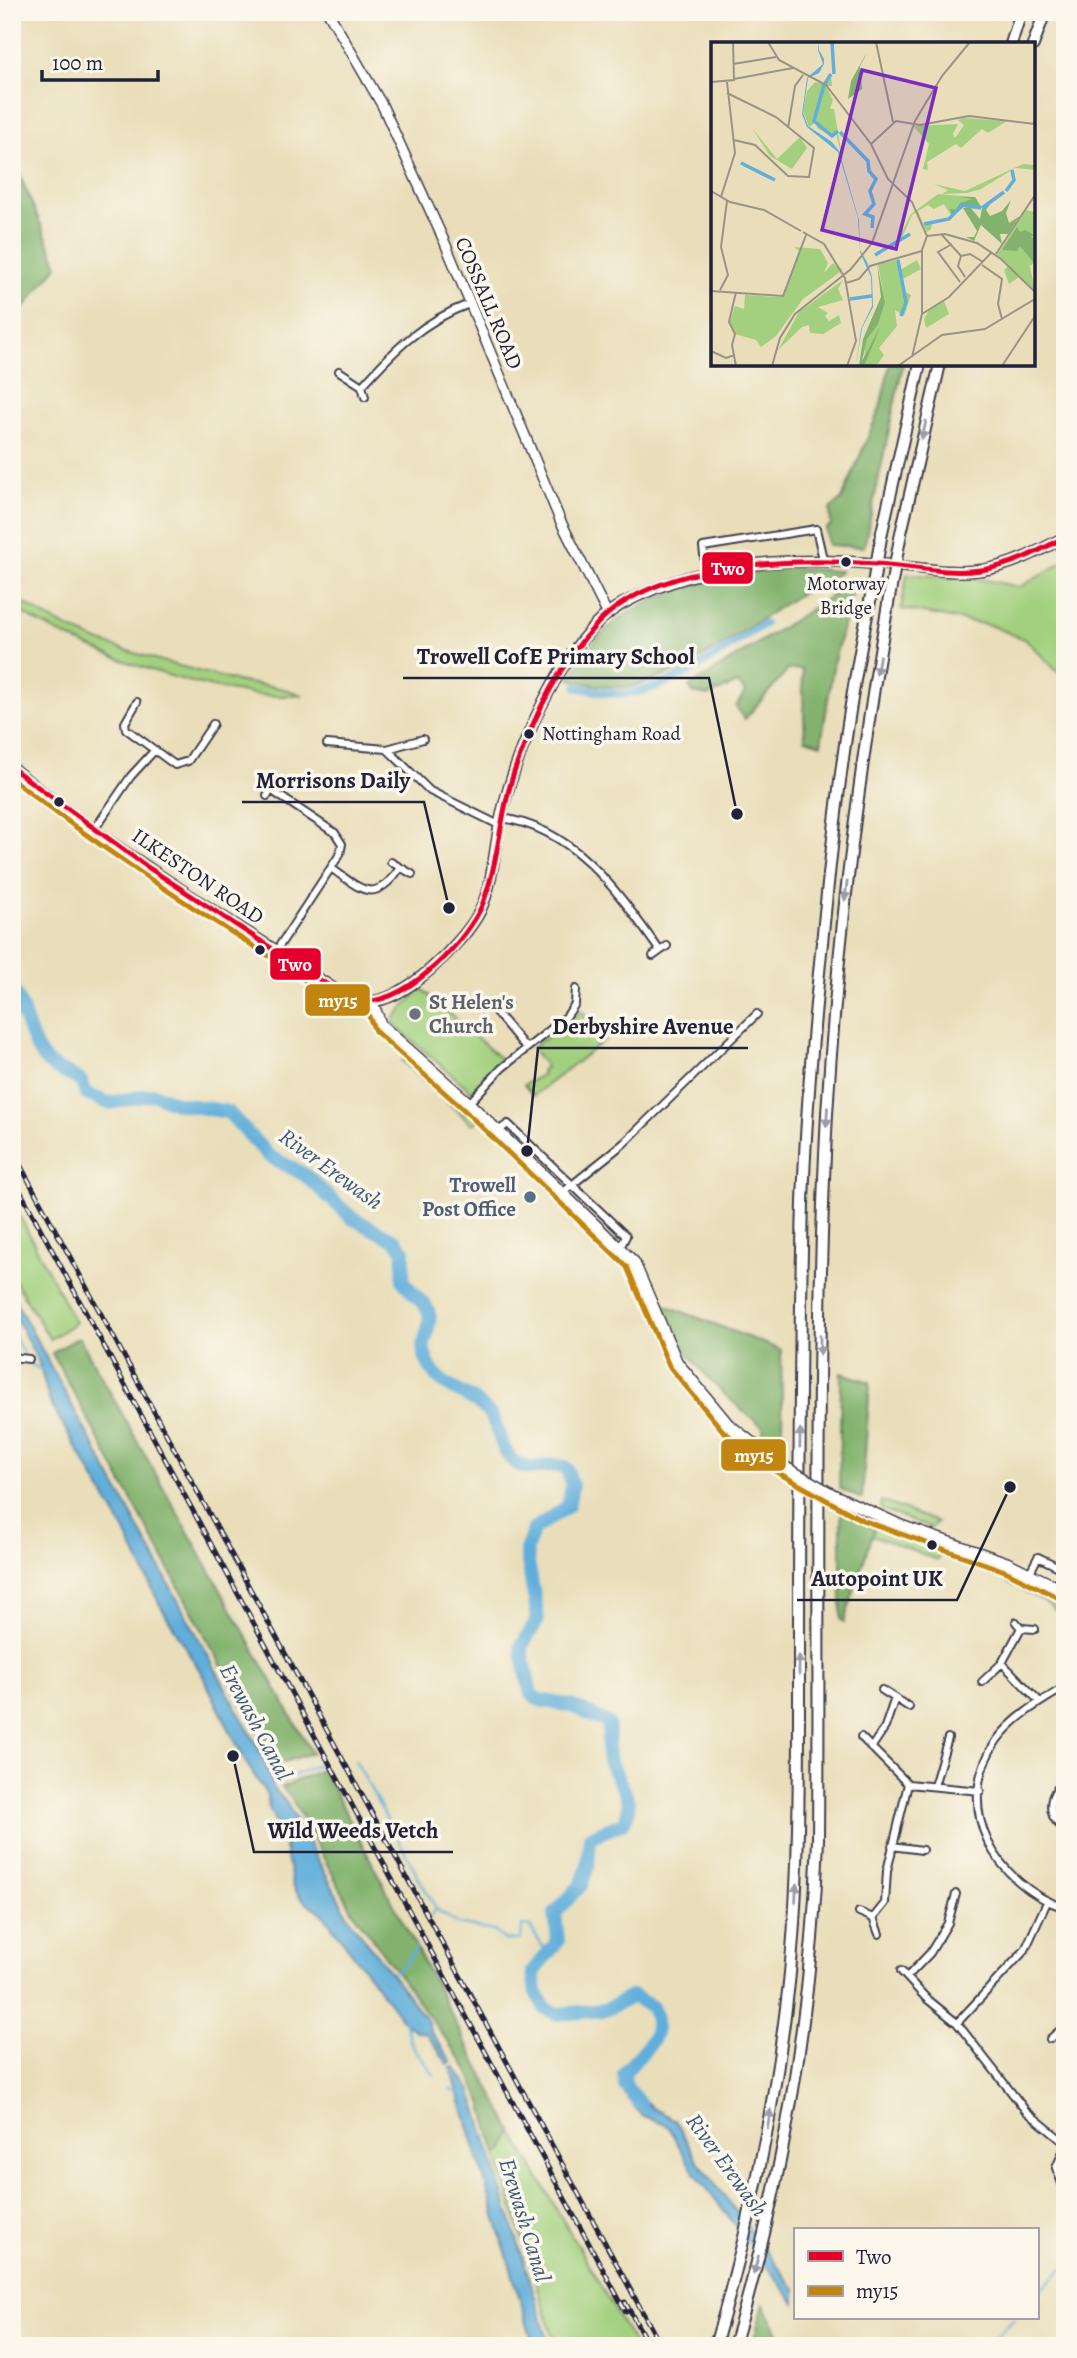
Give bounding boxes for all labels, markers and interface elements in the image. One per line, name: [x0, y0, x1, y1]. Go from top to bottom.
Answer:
scale bar: [42, 38, 158, 82]
inset map: [711, 42, 1035, 366]
text: 100 m: [52, 49, 103, 77]
street label: COSSALL ROAD: [449, 233, 529, 373]
one-way arrow: [918, 419, 929, 441]
line badge: Two: [701, 551, 754, 585]
marker: Motorway Bridge: [839, 555, 853, 569]
text: Two: [711, 556, 745, 582]
place label: Motorway Bridge: [807, 571, 886, 621]
callout: Trowell CofE Primary School: [403, 634, 709, 678]
text: Trowell CofE Primary School: [417, 641, 695, 672]
one-way arrow: [872, 654, 883, 676]
place label: Nottingham Road: [542, 721, 681, 747]
marker: Nottingham Road: [522, 727, 536, 741]
callout: Morrisons Daily: [242, 758, 424, 802]
text: Morrisons Daily: [256, 765, 412, 796]
unlabelled marker: [52, 795, 66, 809]
street label: ILKESTON ROAD: [127, 821, 269, 931]
one-way arrow: [841, 880, 852, 902]
unlabelled marker: [253, 943, 267, 957]
line badge: Two: [269, 947, 322, 981]
text: Two: [278, 952, 312, 978]
line badge: my15: [304, 983, 371, 1017]
text: my15: [318, 988, 358, 1014]
place label: St Helen's Church: [429, 988, 514, 1040]
callout: Derbyshire Avenue: [538, 1004, 748, 1048]
marker: St Helen's Church: [407, 1006, 423, 1022]
text: Derbyshire Avenue: [552, 1011, 734, 1042]
one-way arrow: [821, 1106, 832, 1128]
water label: River Erewash: [273, 1121, 389, 1217]
place label: Trowell Post Office: [422, 1171, 516, 1223]
marker: Trowell Post Office: [522, 1189, 538, 1205]
one-way arrow: [814, 1334, 826, 1356]
one-way arrow: [795, 1426, 806, 1448]
line badge: my15: [720, 1438, 787, 1472]
text: my15: [734, 1443, 774, 1469]
unlabelled marker: [925, 1538, 939, 1552]
callout: Autopoint UK: [797, 1556, 957, 1600]
text: Autopoint UK: [810, 1563, 943, 1594]
one-way arrow: [793, 1654, 805, 1676]
water label: Erewash Canal: [212, 1658, 300, 1786]
callout: Wild Weeds Vetch: [254, 1808, 453, 1852]
text: Wild Weeds Vetch: [266, 1815, 439, 1846]
one-way arrow: [790, 1881, 801, 1903]
water label: River Erewash: [679, 2107, 775, 2223]
one-way arrow: [764, 2107, 775, 2129]
water label: Erewash Canal: [491, 2154, 559, 2286]
legend: [794, 2228, 1038, 2320]
text: Two: [856, 2243, 891, 2271]
one-way arrow: [750, 2255, 761, 2277]
text: my15: [856, 2277, 899, 2305]

